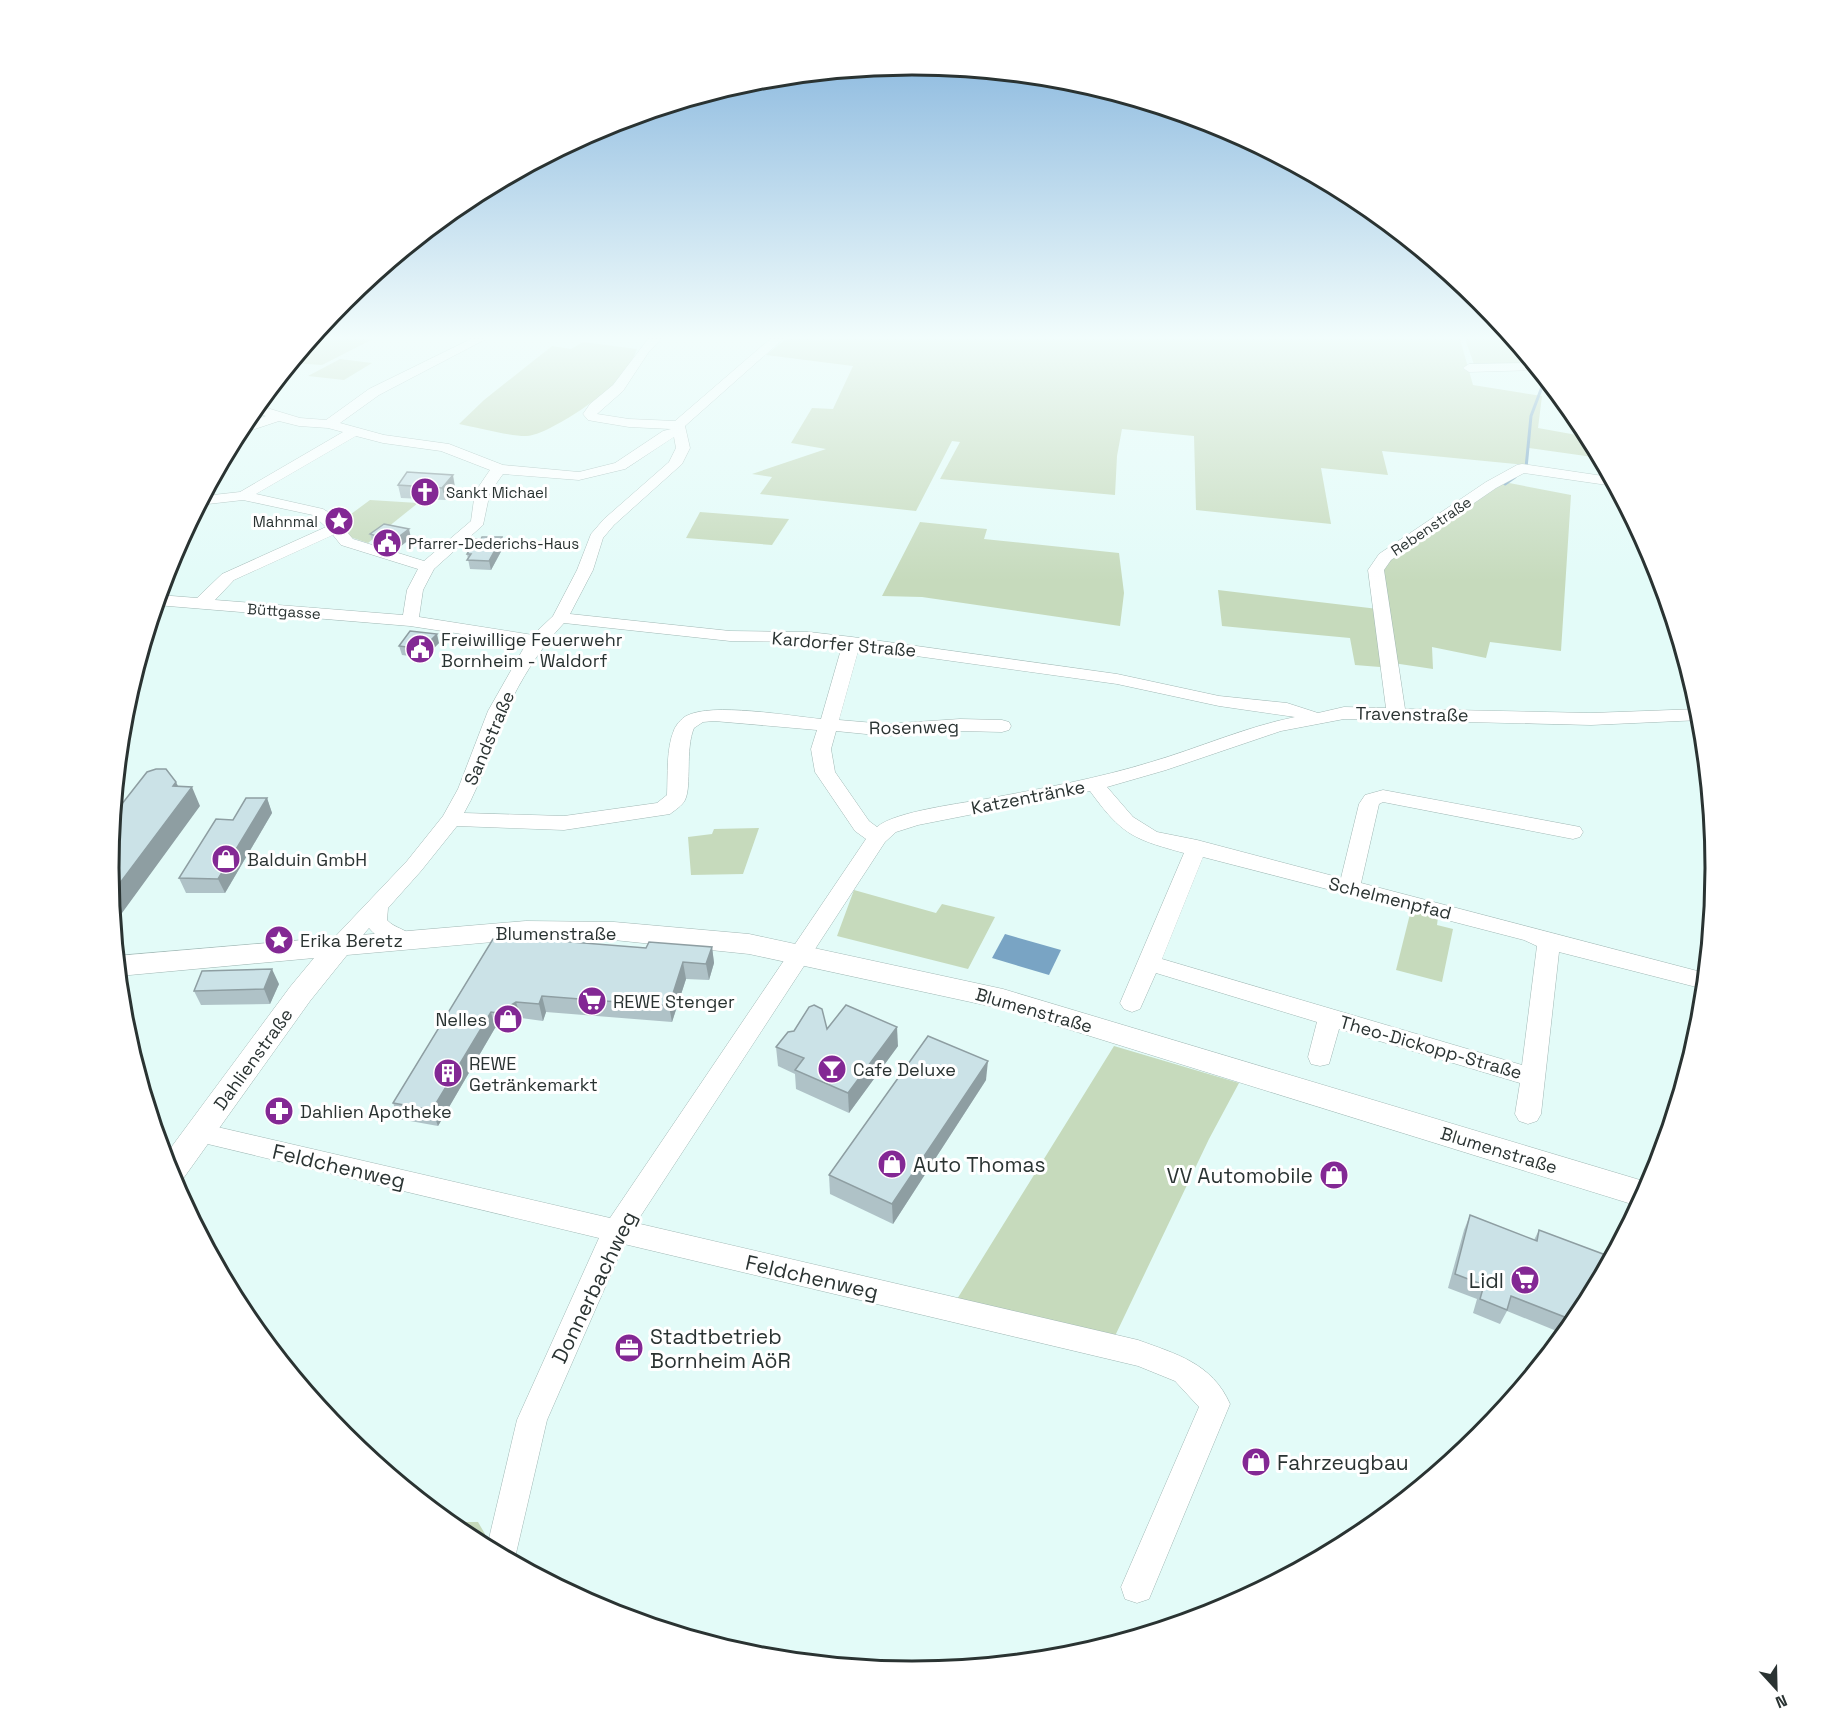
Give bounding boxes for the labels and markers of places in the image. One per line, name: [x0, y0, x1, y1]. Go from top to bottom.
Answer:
church icon: Sankt Michael: [409, 476, 441, 508]
place label: Sankt Michael: [446, 483, 548, 502]
place icon: Mahnmal: [323, 505, 355, 537]
place label: Mahnmal: [253, 512, 318, 531]
public building icon: Pfarrer-Dederichs-Haus: [371, 527, 403, 559]
place label: Pfarrer-Dederichs-Haus: [408, 534, 579, 553]
place label: Freiwillige Feuerwehr Bornheim - Waldorf: [441, 628, 623, 672]
public building icon: Freiwillige Feuerwehr Bornheim - Waldorf: [404, 633, 436, 665]
shop icon: Balduin GmbH: [210, 843, 242, 875]
place label: Balduin GmbH: [247, 848, 367, 871]
place icon: Erika Beretz: [263, 924, 295, 956]
place label: Erika Beretz: [300, 929, 403, 952]
supermarket icon: REWE Stenger: [576, 985, 608, 1017]
place label: REWE Stenger: [613, 990, 735, 1013]
shop icon: Nelles: [492, 1003, 524, 1035]
place label: Nelles: [435, 1008, 487, 1031]
place label: REWE Getränkemarkt: [469, 1052, 598, 1096]
bar icon: Cafe Deluxe: [816, 1053, 848, 1085]
building icon: REWE Getränkemarkt: [432, 1057, 464, 1089]
place label: Cafe Deluxe: [853, 1058, 956, 1081]
pharmacy icon: Dahlien Apotheke: [263, 1095, 295, 1127]
place label: Dahlien Apotheke: [300, 1100, 452, 1123]
shop icon: Auto Thomas: [876, 1148, 908, 1180]
place label: Auto Thomas: [913, 1151, 1046, 1178]
shop icon: VV Automobile: [1318, 1159, 1350, 1191]
place label: VV Automobile: [1167, 1162, 1313, 1189]
supermarket icon: Lidl: [1509, 1264, 1541, 1296]
place label: Lidl: [1469, 1267, 1504, 1294]
place label: Stadtbetrieb Bornheim AöR: [650, 1323, 791, 1374]
office icon: Stadtbetrieb Bornheim AöR: [613, 1332, 645, 1364]
shop icon: Fahrzeugbau: [1240, 1446, 1272, 1478]
place label: Fahrzeugbau: [1277, 1449, 1409, 1476]

